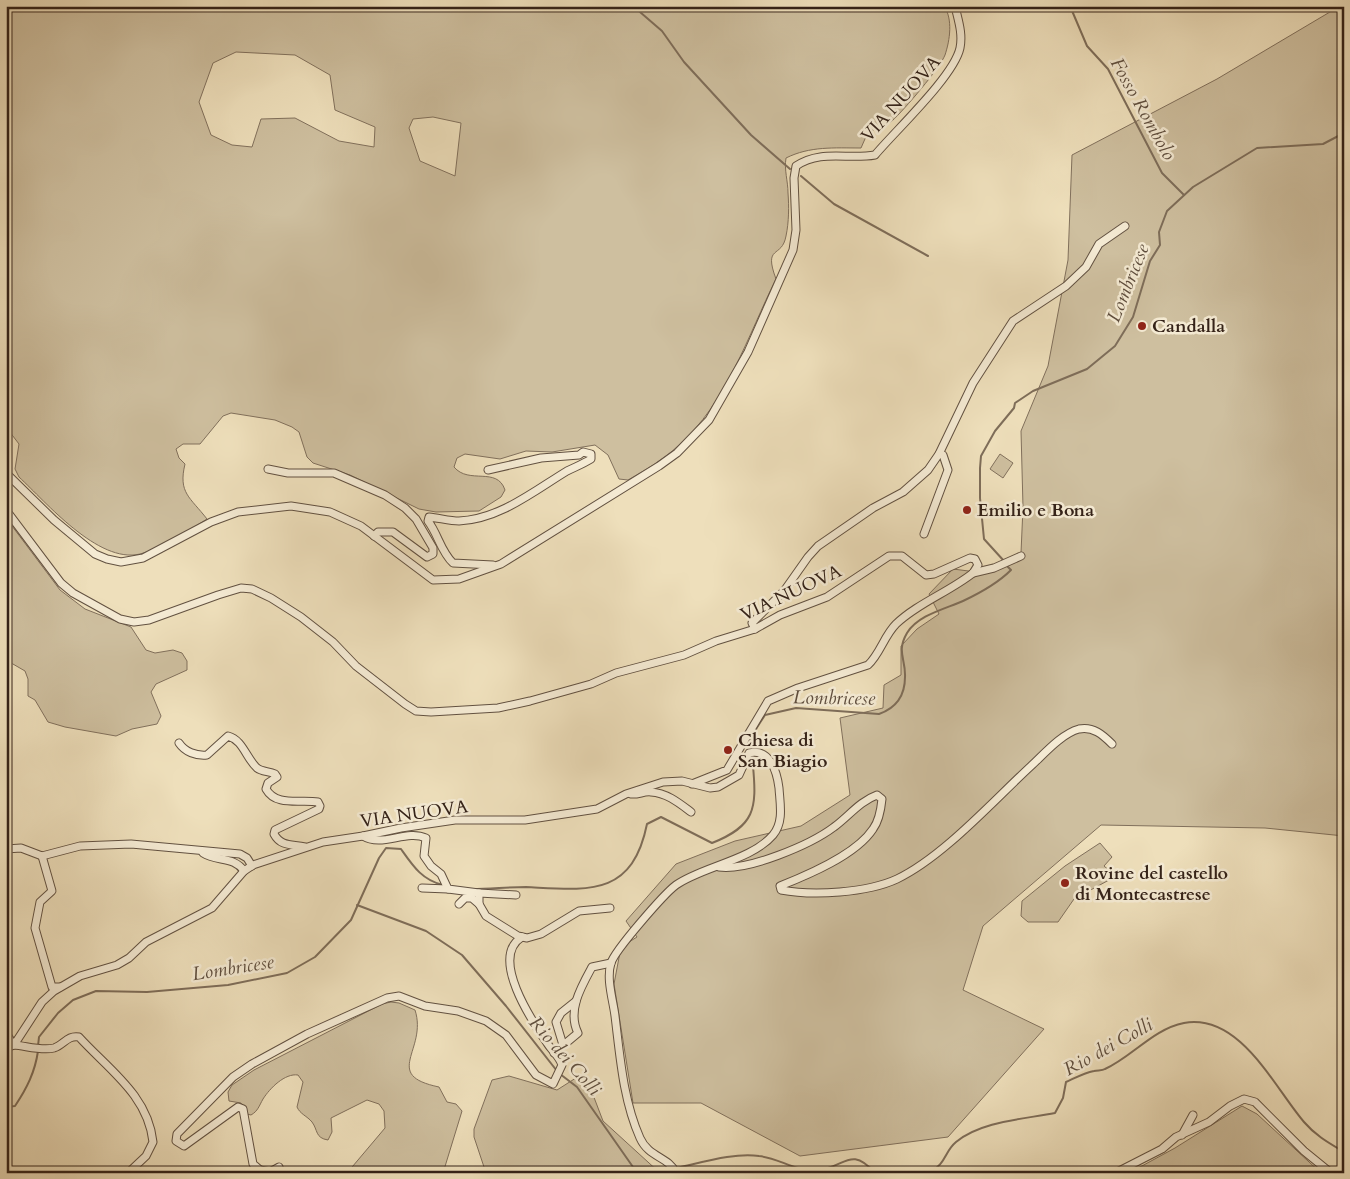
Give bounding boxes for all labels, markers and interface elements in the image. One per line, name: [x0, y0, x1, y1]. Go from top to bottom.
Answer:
street label: VIA NUOVA: [855, 50, 947, 148]
water label: Fosso Rombolo: [1104, 53, 1182, 165]
water label: Lombricese: [1101, 239, 1156, 326]
place label: Candalla: [1152, 314, 1225, 339]
marker: Candalla: [1136, 320, 1148, 332]
place label: Emilio e Bona: [977, 498, 1094, 523]
marker: Emilio e Bona: [961, 504, 973, 516]
street label: VIA NUOVA: [736, 559, 846, 627]
water label: Lombricese: [793, 684, 876, 712]
place label: Chiesa di San Biagio: [738, 728, 828, 774]
marker: Chiesa di San Biagio: [722, 744, 734, 756]
street label: VIA NUOVA: [358, 794, 470, 834]
place label: Rovine del castello di Montecastrese: [1075, 861, 1228, 907]
marker: Rovine del castello di Montecastrese: [1059, 877, 1071, 889]
water label: Lombricese: [190, 949, 276, 987]
water label: Rio dei Colli: [523, 1010, 607, 1102]
water label: Rio dei Colli: [1059, 1011, 1158, 1082]

